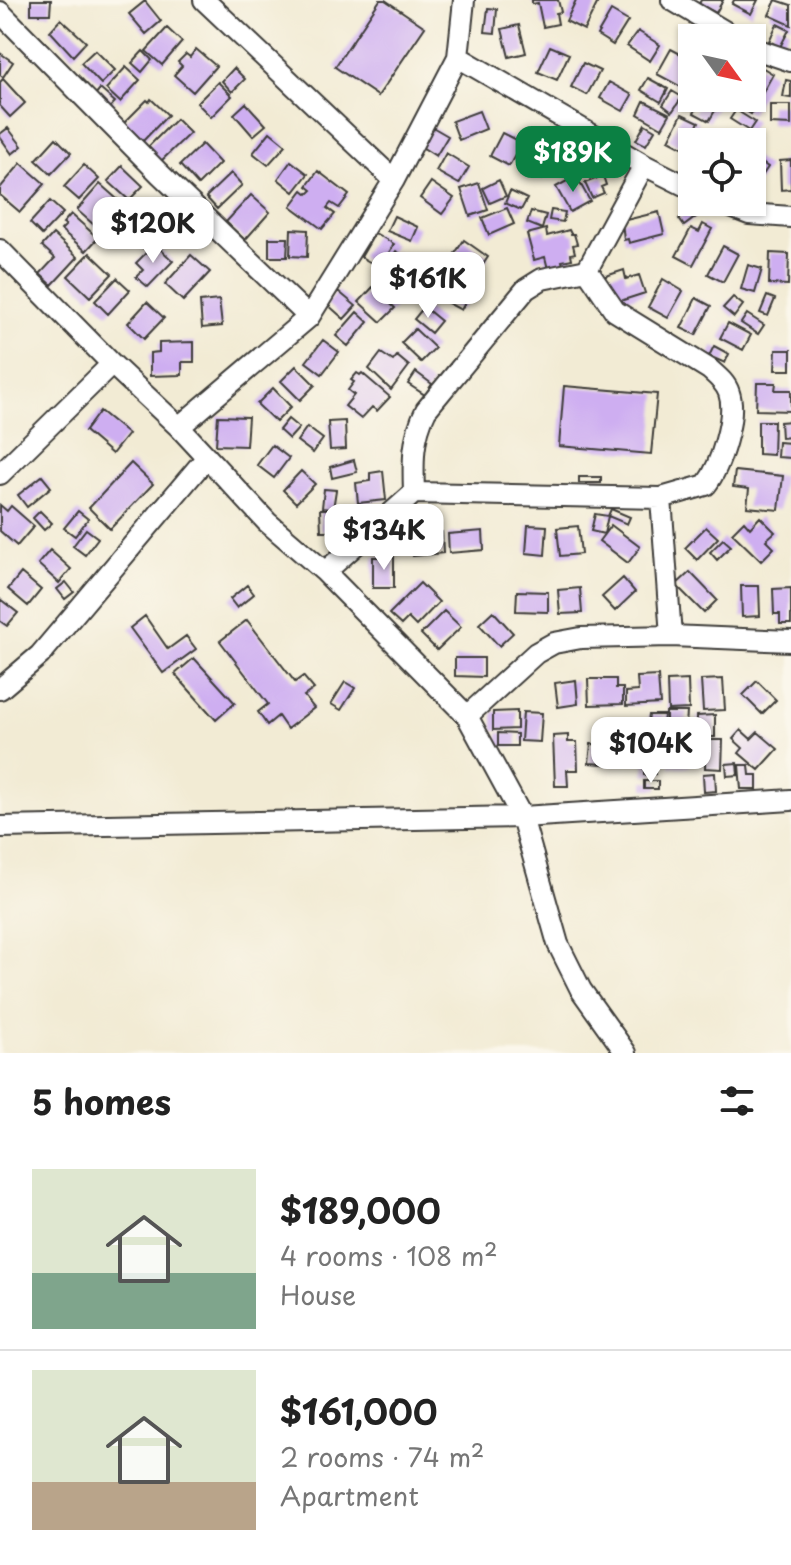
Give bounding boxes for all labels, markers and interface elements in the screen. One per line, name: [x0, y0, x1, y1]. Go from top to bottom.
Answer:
north arrow: [678, 24, 766, 112]
map controls: [678, 24, 766, 216]
pin: $189K: [517, 126, 629, 194]
button: locate: [678, 128, 766, 216]
text: $189K: [534, 132, 612, 171]
pin: $120K: [97, 197, 209, 265]
text: $120K: [111, 203, 195, 242]
pin: $161K: [372, 252, 484, 320]
text: $161K: [389, 258, 467, 297]
pin: $134K: [328, 504, 440, 572]
text: $134K: [343, 510, 425, 549]
pin: $104K: [595, 717, 707, 785]
text: $104K: [609, 723, 693, 762]
text: 5 homes: [32, 1075, 171, 1127]
icon: filters: [715, 1079, 759, 1123]
text: $189,000: [280, 1184, 441, 1236]
icon: home: [96, 1201, 192, 1297]
text: 4 rooms · 108 m²: [280, 1236, 498, 1275]
text: House: [280, 1275, 356, 1314]
text: $161,000: [280, 1385, 438, 1437]
icon: home: [96, 1402, 192, 1498]
text: 2 rooms · 74 m²: [280, 1437, 484, 1476]
text: Apartment: [280, 1476, 419, 1515]

